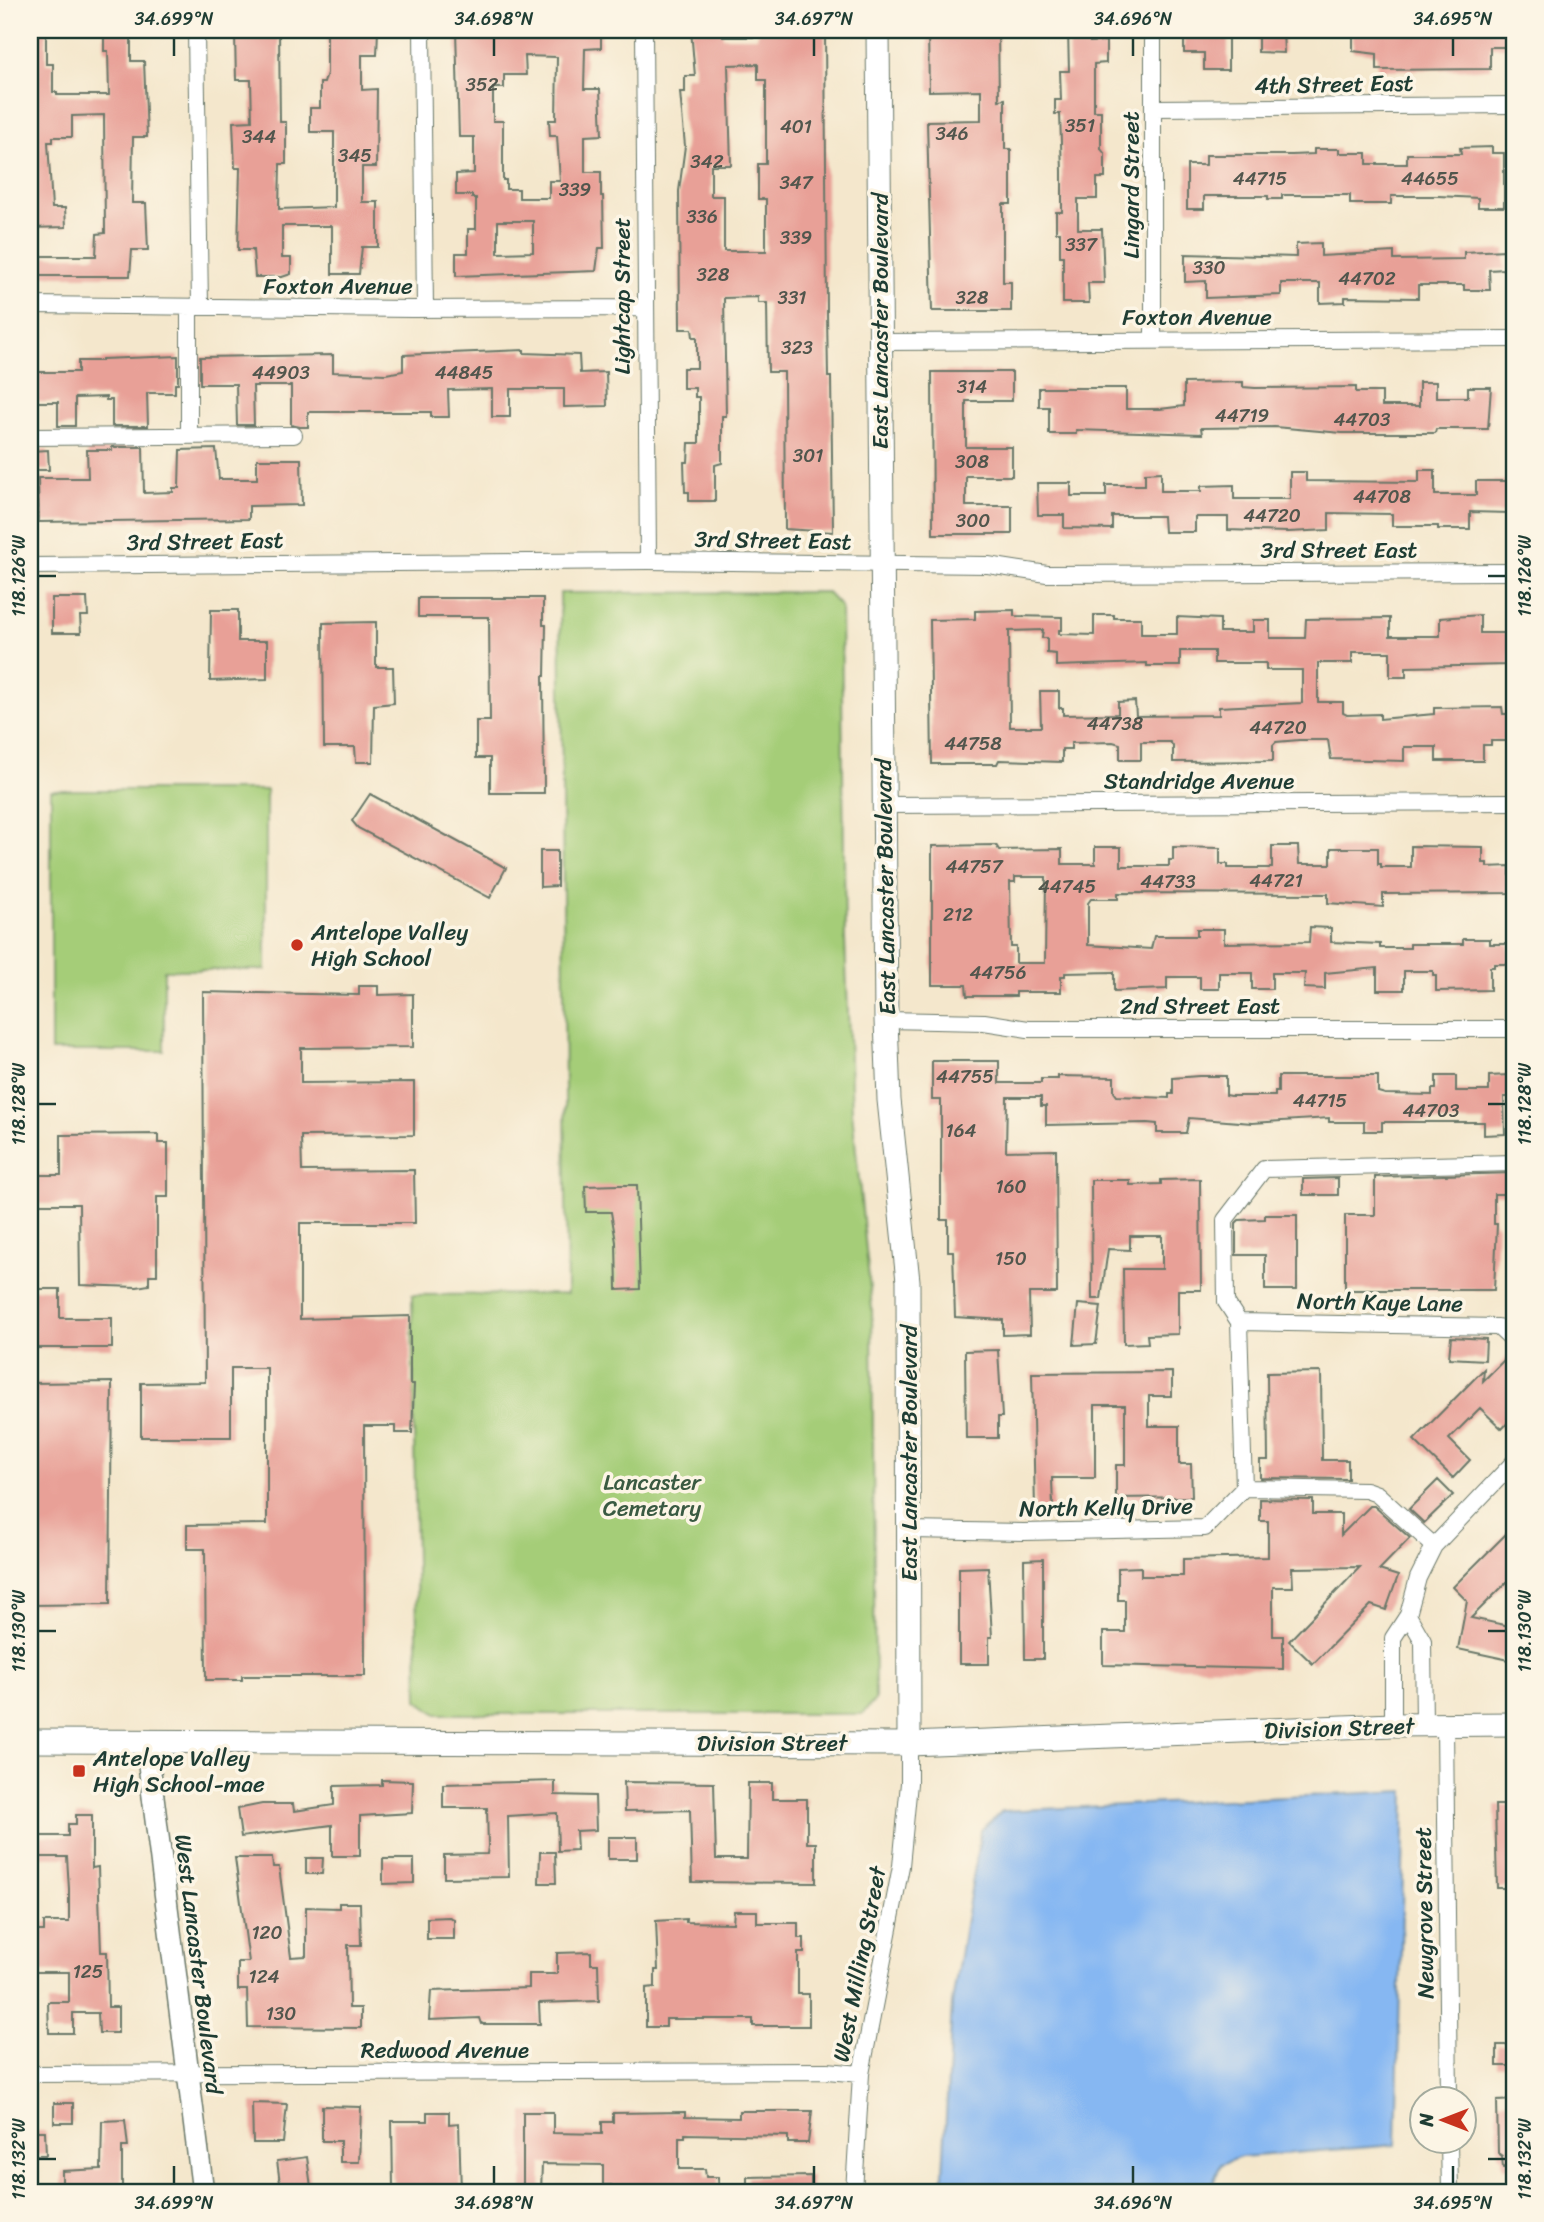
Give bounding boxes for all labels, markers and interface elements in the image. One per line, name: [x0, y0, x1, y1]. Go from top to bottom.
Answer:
text: 34.699°N: [134, 3, 214, 35]
text: 34.698°N: [455, 3, 534, 35]
text: 34.697°N: [775, 3, 854, 35]
text: 34.696°N: [1094, 3, 1173, 35]
text: 34.695°N: [1413, 3, 1493, 35]
street label: 4th Street East: [1254, 63, 1414, 106]
house number: 352: [465, 68, 499, 101]
house number: 351: [1065, 109, 1095, 142]
house number: 401: [780, 110, 812, 143]
street label: Lingard Street: [1111, 111, 1152, 259]
house number: 346: [935, 117, 969, 150]
house number: 344: [242, 120, 276, 153]
house number: 345: [338, 139, 372, 172]
house number: 342: [690, 145, 724, 178]
house number: 44715: [1233, 162, 1288, 195]
house number: 44655: [1401, 162, 1459, 195]
house number: 347: [779, 166, 814, 199]
house number: 339: [559, 173, 591, 206]
street label: East Lancaster Boulevard: [860, 191, 901, 449]
house number: 336: [686, 200, 718, 233]
street label: Lightcap Street: [602, 217, 643, 375]
house number: 339: [780, 221, 812, 254]
house number: 337: [1065, 228, 1098, 261]
house number: 330: [1193, 251, 1225, 284]
house number: 328: [697, 258, 730, 291]
house number: 44702: [1338, 262, 1396, 295]
street label: Foxton Avenue: [263, 266, 413, 307]
house number: 331: [777, 281, 807, 314]
house number: 328: [956, 281, 989, 314]
street label: Foxton Avenue: [1122, 297, 1272, 338]
house number: 323: [781, 331, 813, 364]
house number: 44903: [252, 356, 310, 389]
house number: 44845: [435, 356, 494, 389]
house number: 314: [957, 370, 987, 403]
house number: 44719: [1215, 399, 1269, 432]
house number: 44703: [1333, 403, 1391, 436]
house number: 301: [793, 439, 823, 472]
house number: 308: [955, 445, 989, 478]
house number: 44708: [1353, 480, 1412, 513]
house number: 44720: [1243, 499, 1301, 532]
house number: 300: [956, 504, 990, 537]
street label: 3rd Street East: [694, 519, 852, 562]
street label: 3rd Street East: [126, 520, 284, 563]
street label: 3rd Street East: [1261, 530, 1417, 571]
text: 118.126°W: [3, 534, 35, 617]
text: 118.126°W: [1509, 534, 1541, 617]
house number: 44738: [1087, 707, 1144, 740]
house number: 44720: [1249, 711, 1307, 744]
house number: 44758: [944, 727, 1002, 760]
street label: East Lancaster Boulevard: [863, 757, 908, 1016]
street label: Standridge Avenue: [1104, 761, 1294, 802]
house number: 44757: [945, 850, 1004, 883]
house number: 44721: [1249, 864, 1303, 897]
house number: 44733: [1140, 865, 1196, 898]
house number: 44745: [1038, 870, 1096, 903]
house number: 212: [943, 898, 973, 931]
place label: Antelope Valley High School: [310, 912, 468, 979]
marker: Antelope Valley High School: [289, 937, 305, 953]
house number: 44756: [969, 956, 1027, 989]
street label: 2nd Street East: [1120, 986, 1280, 1027]
house number: 44755: [936, 1060, 994, 1093]
text: 118.128°W: [3, 1062, 35, 1145]
text: 118.128°W: [1509, 1062, 1541, 1145]
house number: 44715: [1293, 1084, 1348, 1117]
house number: 44703: [1402, 1094, 1460, 1127]
house number: 164: [946, 1114, 977, 1147]
house number: 160: [996, 1170, 1026, 1203]
house number: 150: [995, 1242, 1027, 1275]
street label: North Kaye Lane: [1297, 1281, 1464, 1324]
street label: East Lancaster Boulevard: [889, 1323, 930, 1581]
park label: Lancaster Cemetary: [603, 1462, 702, 1529]
street label: North Kelly Drive: [1019, 1485, 1193, 1530]
text: 118.130°W: [3, 1589, 35, 1672]
text: 118.130°W: [1509, 1589, 1541, 1672]
street label: Division Street: [1263, 1705, 1417, 1752]
street label: Division Street: [697, 1723, 849, 1764]
place label: Antelope Valley High School-mae: [92, 1738, 265, 1805]
marker: Antelope Valley High School-mae: [71, 1763, 87, 1779]
street label: Newgrove Street: [1403, 1827, 1446, 1999]
street label: West Lancaster Boulevard: [162, 1832, 235, 2098]
street label: West Milling Street: [820, 1861, 899, 2065]
house number: 120: [251, 1916, 283, 1949]
house number: 125: [73, 1955, 104, 1988]
house number: 124: [249, 1960, 280, 1993]
house number: 130: [266, 1997, 296, 2030]
street label: Redwood Avenue: [361, 2030, 529, 2071]
north arrow: [1408, 2086, 1478, 2156]
text: N: [1410, 2113, 1443, 2128]
text: 118.132°W: [3, 2117, 35, 2200]
text: 118.132°W: [1509, 2117, 1541, 2200]
text: 34.699°N: [134, 2187, 214, 2219]
text: 34.698°N: [455, 2187, 534, 2219]
text: 34.697°N: [775, 2187, 854, 2219]
text: 34.696°N: [1094, 2187, 1173, 2219]
text: 34.695°N: [1413, 2187, 1493, 2219]

